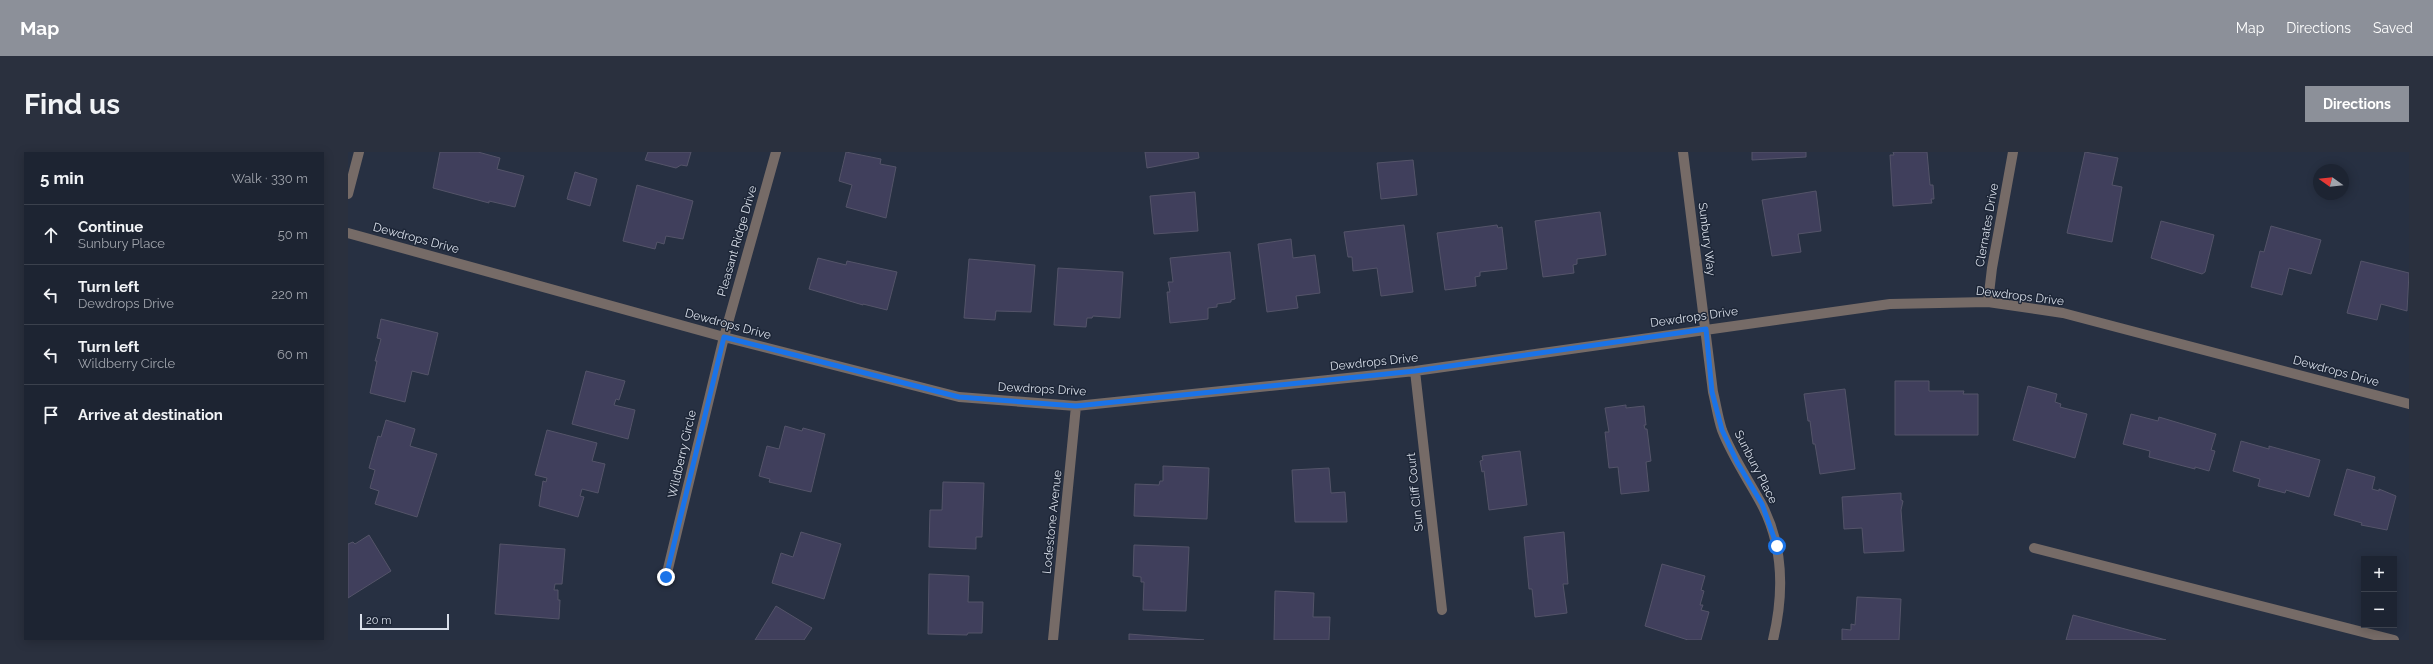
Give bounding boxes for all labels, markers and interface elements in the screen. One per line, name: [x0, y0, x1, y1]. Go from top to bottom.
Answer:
text: Map: [20, 17, 59, 39]
text: Map: [2236, 20, 2264, 36]
text: Directions: [2286, 20, 2351, 36]
text: Saved: [2373, 20, 2413, 36]
button: Directions: [2305, 86, 2409, 122]
text: Find us: [24, 88, 120, 121]
north arrow: [2313, 164, 2349, 200]
text: 5 min: [40, 168, 84, 188]
text: Walk · 330 m: [231, 171, 308, 186]
street label: Clernates Drive: [1973, 182, 2001, 268]
street label: Pleasant Ridge Drive: [714, 184, 760, 298]
street label: Sunbury Way: [1696, 202, 1719, 277]
text: Continue: [78, 218, 143, 236]
street label: Dewdrops Drive: [371, 220, 461, 256]
icon: ahead: [40, 224, 62, 246]
text: 50 m: [278, 227, 308, 242]
text: Sunbury Place: [78, 236, 165, 251]
text: Turn left: [78, 278, 139, 296]
icon: left: [40, 284, 62, 306]
street label: Dewdrops Drive: [1975, 284, 2065, 308]
text: 220 m: [271, 287, 308, 302]
text: Dewdrops Drive: [78, 296, 174, 311]
street label: Dewdrops Drive: [1649, 304, 1739, 330]
street label: Dewdrops Drive: [683, 306, 773, 342]
text: Turn left: [78, 338, 139, 356]
icon: left: [40, 344, 62, 366]
text: 60 m: [277, 347, 308, 362]
street label: Dewdrops Drive: [1329, 350, 1419, 374]
street label: Dewdrops Drive: [2291, 353, 2381, 389]
text: Wildberry Circle: [78, 356, 175, 371]
street label: Dewdrops Drive: [997, 380, 1087, 398]
icon: arrive: [40, 404, 62, 426]
text: Arrive at destination: [78, 406, 223, 424]
street label: Wildberry Circle: [665, 409, 699, 499]
street label: Sunbury Place: [1732, 428, 1780, 506]
street label: Sun Cliff Court: [1404, 452, 1426, 532]
street label: Lodestone Avenue: [1040, 469, 1064, 575]
route start: [1768, 537, 1786, 555]
map controls: [2361, 556, 2397, 628]
button: +: [2361, 556, 2397, 592]
route end: [657, 568, 675, 586]
button: −: [2361, 592, 2397, 628]
scale bar: [360, 612, 449, 631]
text: 20 m: [366, 614, 391, 627]

